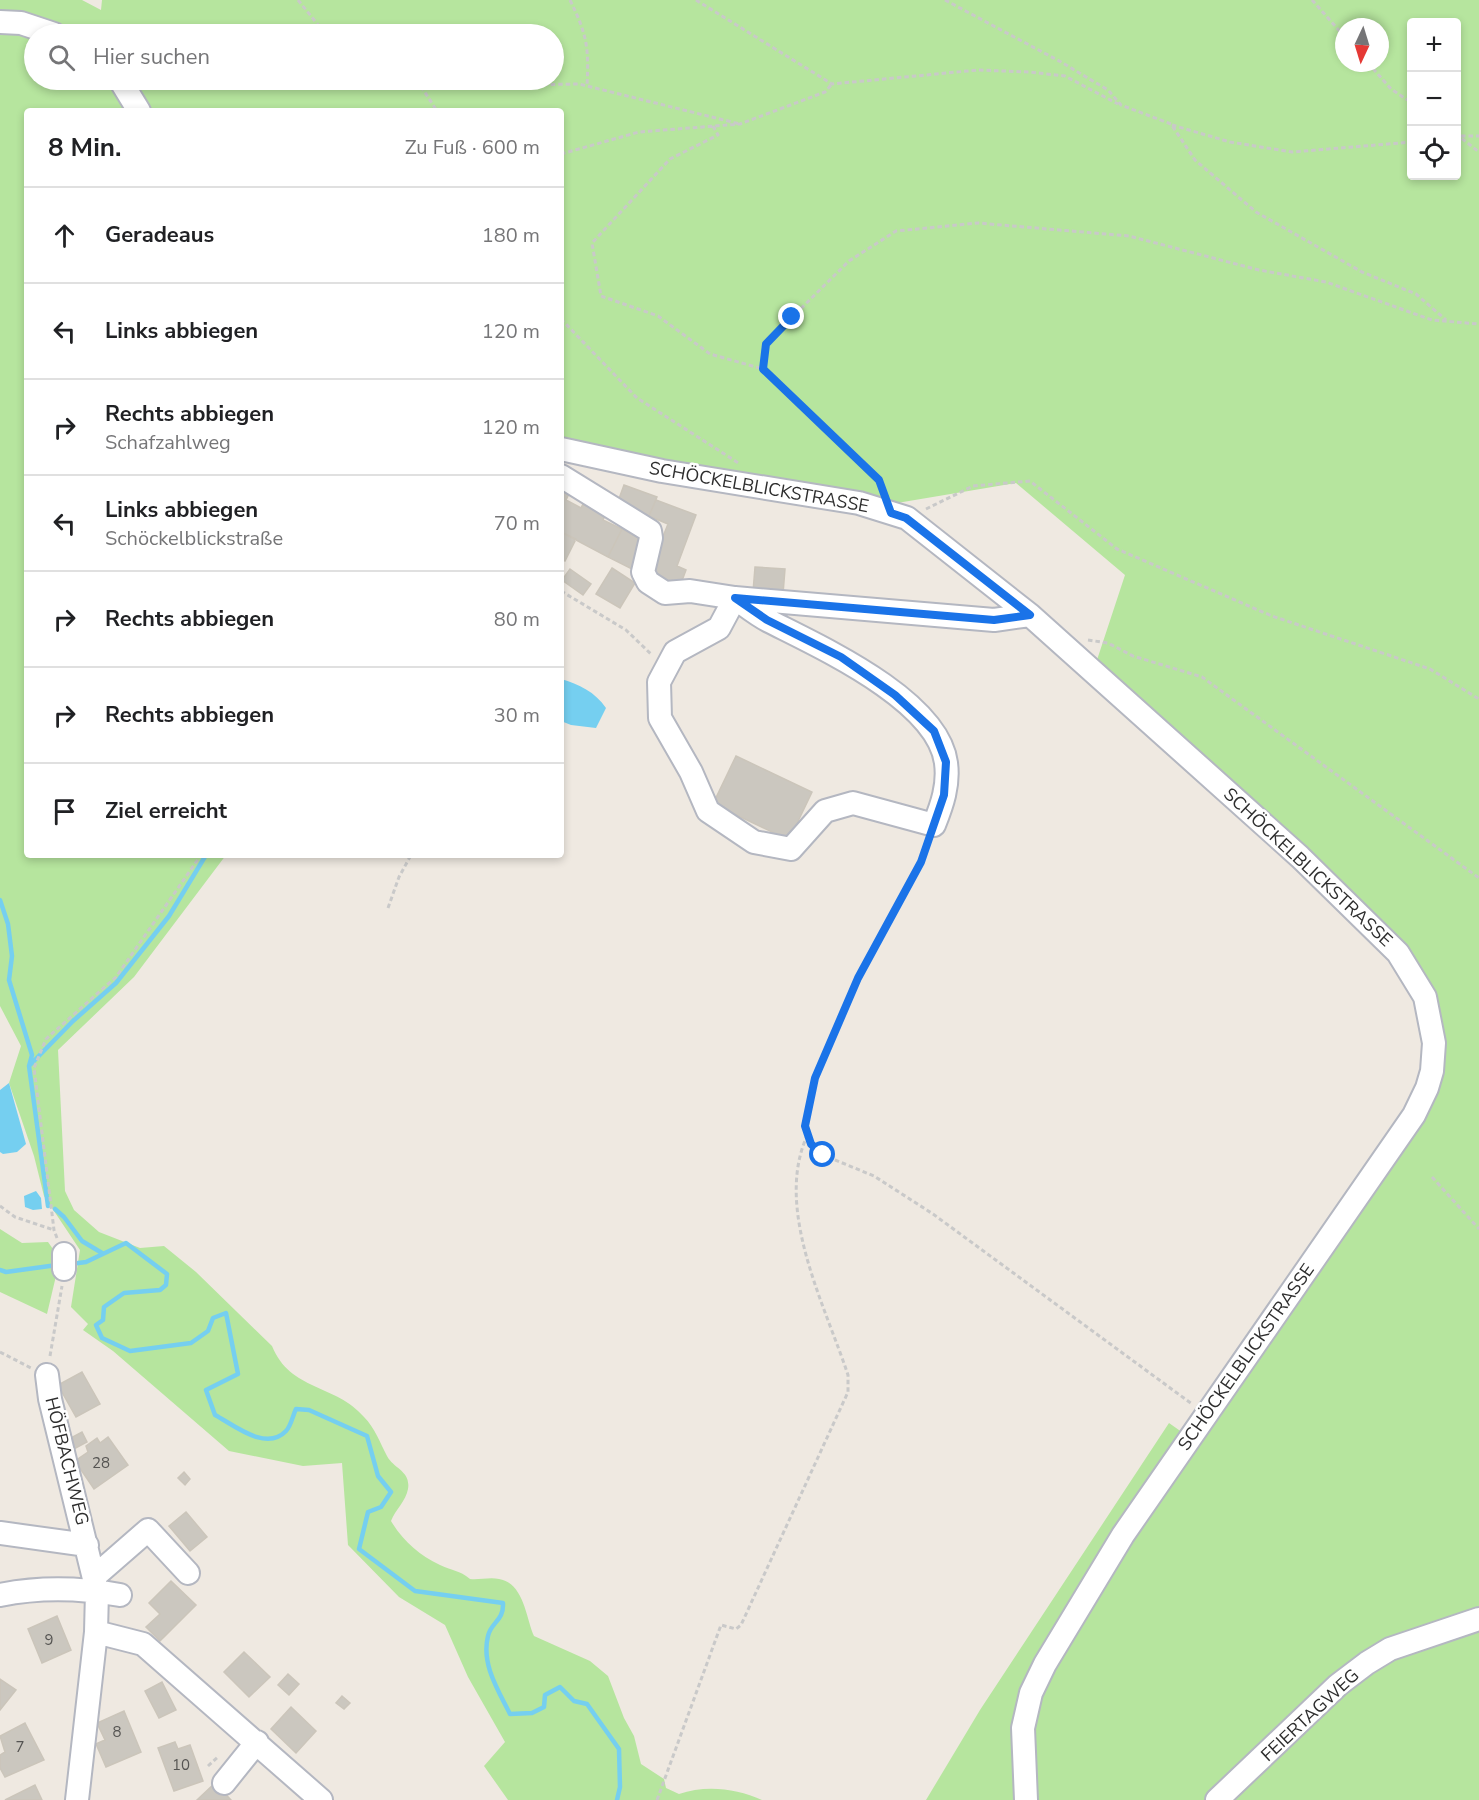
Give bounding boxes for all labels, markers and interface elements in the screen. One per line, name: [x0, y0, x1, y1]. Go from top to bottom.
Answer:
north arrow: [1335, 18, 1389, 72]
map controls: [1407, 18, 1461, 180]
button: +: [1407, 18, 1461, 72]
search box: [24, 24, 564, 90]
icon: search: [45, 41, 78, 74]
text: Hier suchen: [93, 42, 210, 72]
button: −: [1407, 72, 1461, 126]
button: locate: [1407, 126, 1461, 180]
text: 8 Min.: [48, 130, 121, 165]
text: Zu Fuß · 600 m: [405, 134, 540, 161]
icon: ahead: [48, 219, 81, 252]
text: Geradeaus: [105, 220, 214, 250]
text: 180 m: [482, 222, 540, 249]
route end: [778, 303, 804, 329]
icon: left: [48, 315, 81, 348]
text: Links abbiegen: [105, 316, 258, 346]
text: 120 m: [482, 318, 540, 345]
text: Rechts abbiegen: [105, 399, 274, 429]
icon: right: [48, 411, 81, 444]
text: 120 m: [482, 414, 540, 441]
text: Schafzahlweg: [105, 429, 231, 456]
street label: SCHÖCKELBLICKSTRASSE: [647, 456, 871, 518]
text: Links abbiegen: [105, 495, 258, 525]
icon: left: [48, 507, 81, 540]
text: 70 m: [494, 510, 540, 537]
text: Schöckelblickstraße: [105, 525, 283, 552]
icon: right: [48, 603, 81, 636]
text: Rechts abbiegen: [105, 604, 274, 634]
text: 80 m: [494, 606, 540, 633]
icon: right: [48, 699, 81, 732]
text: Rechts abbiegen: [105, 700, 274, 730]
text: 30 m: [494, 702, 540, 729]
street label: SCHÖCKELBLICKSTRASSE: [1218, 782, 1398, 952]
icon: arrive: [48, 795, 81, 828]
text: Ziel erreicht: [105, 796, 227, 826]
route start: [809, 1141, 835, 1167]
street label: SCHÖCKELBLICKSTRASSE: [1172, 1259, 1320, 1455]
street label: HÖFBACHWEG: [39, 1394, 95, 1528]
house number: 28: [92, 1453, 110, 1473]
house number: 9: [44, 1630, 54, 1650]
street label: FEIERTAGWEG: [1256, 1663, 1364, 1767]
house number: 8: [112, 1722, 122, 1742]
house number: 7: [15, 1737, 25, 1757]
house number: 10: [172, 1755, 190, 1775]

